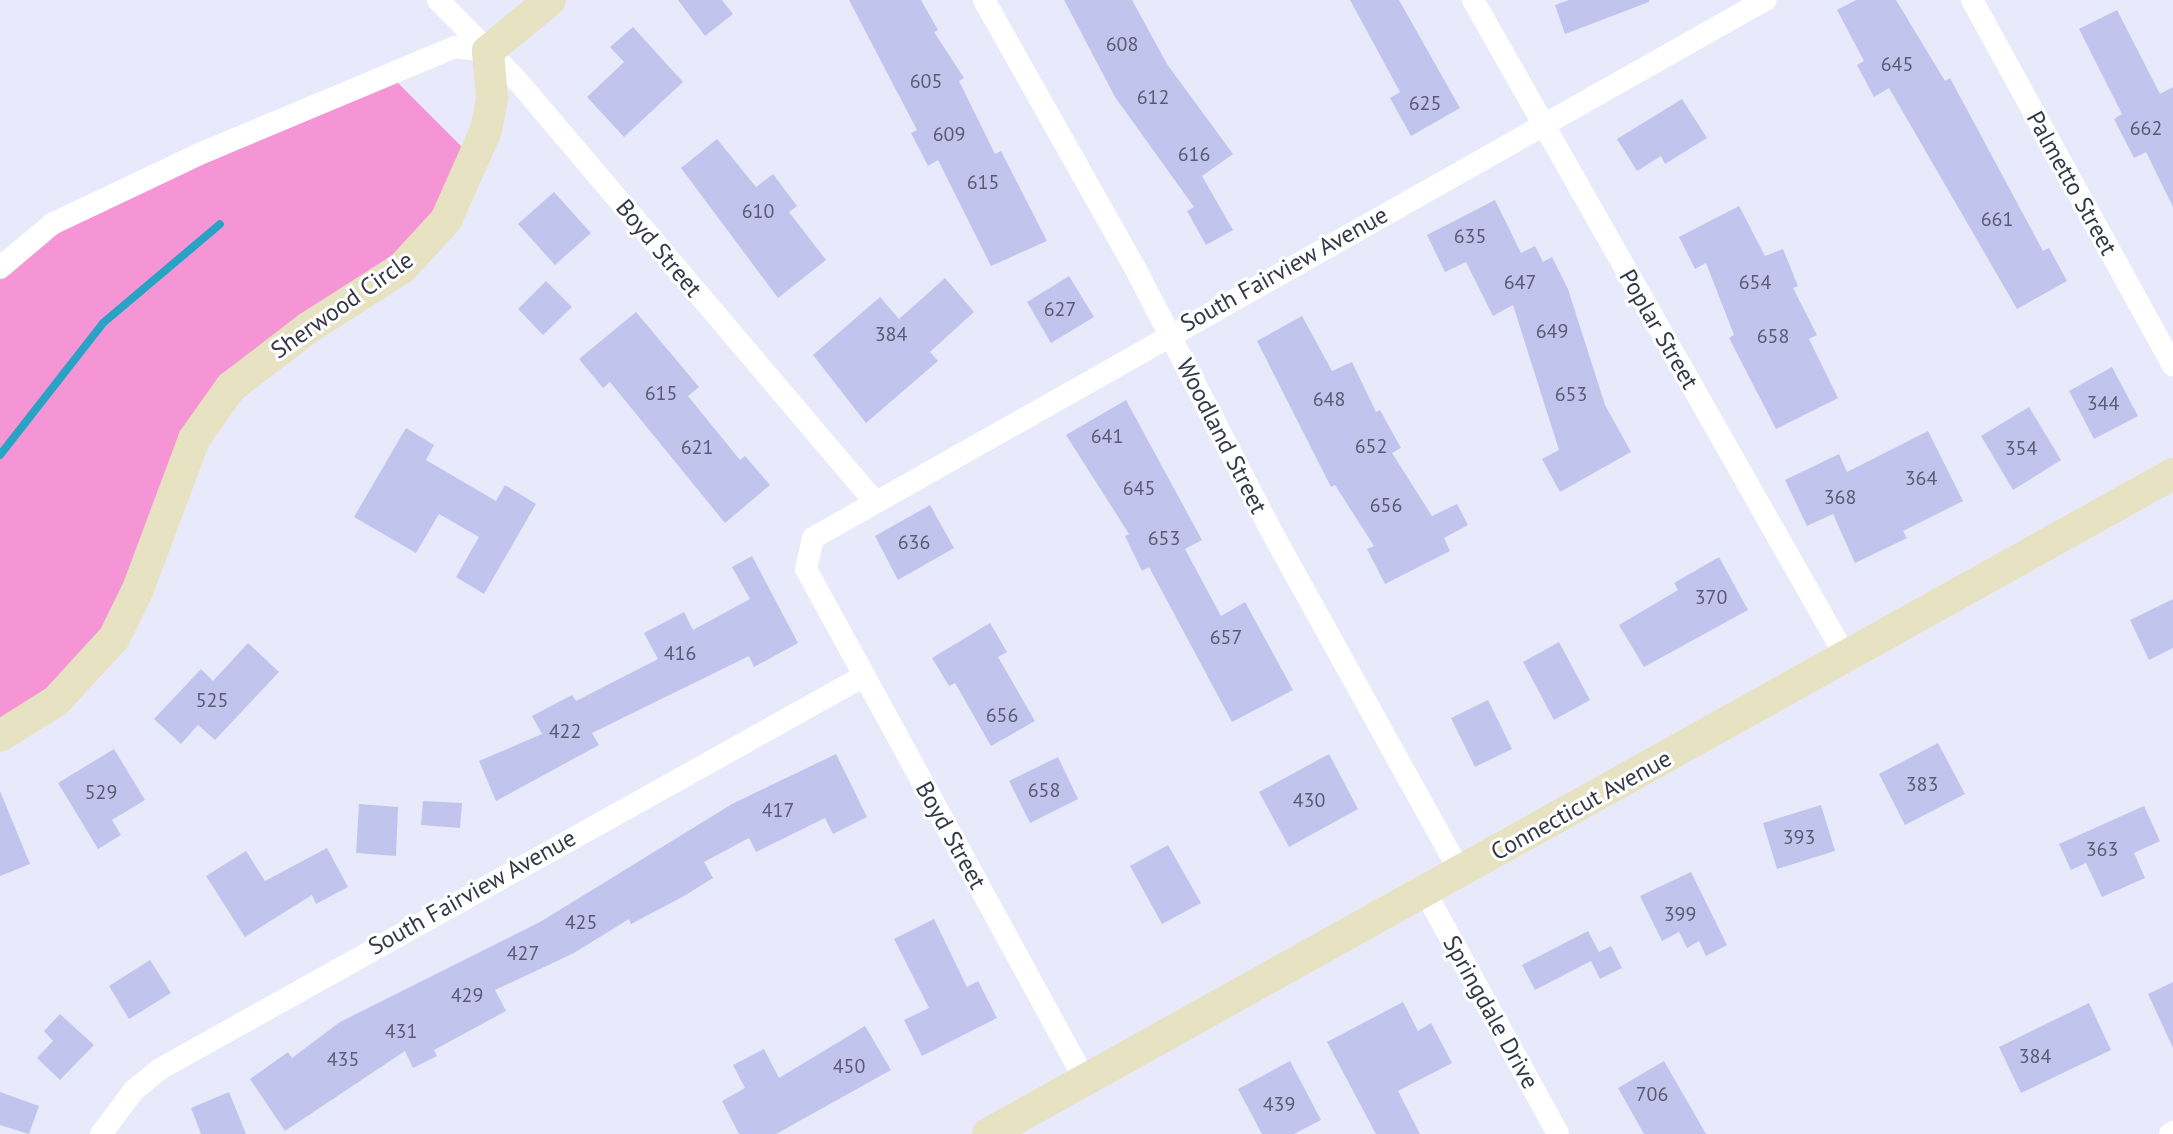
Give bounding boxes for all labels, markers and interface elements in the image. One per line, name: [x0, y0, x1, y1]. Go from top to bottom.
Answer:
house number: 608: [1106, 32, 1138, 56]
house number: 645: [1881, 52, 1913, 76]
house number: 605: [910, 69, 942, 93]
house number: 612: [1137, 85, 1169, 109]
house number: 625: [1409, 91, 1441, 115]
street label: Palmetto Street: [2021, 106, 2123, 260]
house number: 662: [2130, 116, 2162, 140]
house number: 609: [933, 122, 965, 146]
house number: 616: [1178, 142, 1210, 166]
house number: 615: [967, 170, 999, 194]
street label: Boyd Street: [610, 193, 708, 303]
house number: 610: [742, 199, 774, 223]
street label: South Fairview Avenue: [1175, 200, 1393, 338]
house number: 661: [1981, 207, 2013, 231]
house number: 635: [1454, 224, 1486, 248]
street label: Sherwood Circle: [265, 245, 419, 365]
street label: Poplar Street: [1613, 264, 1705, 394]
house number: 647: [1504, 270, 1536, 294]
house number: 654: [1739, 270, 1771, 294]
house number: 627: [1044, 297, 1076, 321]
house number: 649: [1536, 319, 1568, 343]
house number: 384: [875, 322, 907, 346]
house number: 658: [1757, 324, 1789, 348]
street label: Woodland Street: [1171, 354, 1273, 518]
house number: 615: [645, 381, 677, 405]
house number: 653: [1555, 382, 1587, 406]
house number: 648: [1313, 387, 1345, 411]
house number: 344: [2087, 391, 2119, 415]
house number: 641: [1091, 424, 1123, 448]
house number: 652: [1355, 434, 1387, 458]
house number: 621: [681, 435, 713, 459]
house number: 354: [2005, 436, 2037, 460]
house number: 364: [1905, 466, 1937, 490]
house number: 645: [1123, 476, 1155, 500]
house number: 368: [1824, 485, 1856, 509]
house number: 656: [1370, 493, 1402, 517]
house number: 653: [1148, 526, 1180, 550]
house number: 636: [898, 530, 930, 554]
house number: 370: [1695, 585, 1727, 609]
house number: 657: [1210, 625, 1242, 649]
house number: 416: [664, 641, 696, 665]
house number: 525: [196, 688, 228, 712]
house number: 656: [986, 703, 1018, 727]
house number: 422: [549, 719, 581, 743]
street label: Connecticut Avenue: [1485, 743, 1677, 867]
house number: 383: [1906, 772, 1938, 796]
street label: Boyd Street: [910, 776, 992, 894]
house number: 658: [1028, 778, 1060, 802]
house number: 529: [85, 780, 117, 804]
house number: 430: [1293, 788, 1325, 812]
house number: 417: [762, 798, 794, 822]
street label: South Fairview Avenue: [363, 823, 581, 961]
house number: 393: [1783, 825, 1815, 849]
house number: 363: [2086, 837, 2118, 861]
house number: 399: [1664, 902, 1696, 926]
house number: 425: [565, 910, 597, 934]
street label: Springdale Drive: [1437, 930, 1545, 1094]
house number: 427: [507, 941, 539, 965]
house number: 429: [451, 983, 483, 1007]
house number: 431: [385, 1019, 417, 1043]
house number: 384: [2019, 1044, 2051, 1068]
house number: 435: [327, 1047, 359, 1071]
house number: 450: [833, 1054, 865, 1078]
house number: 706: [1636, 1082, 1668, 1106]
house number: 439: [1263, 1092, 1295, 1116]

